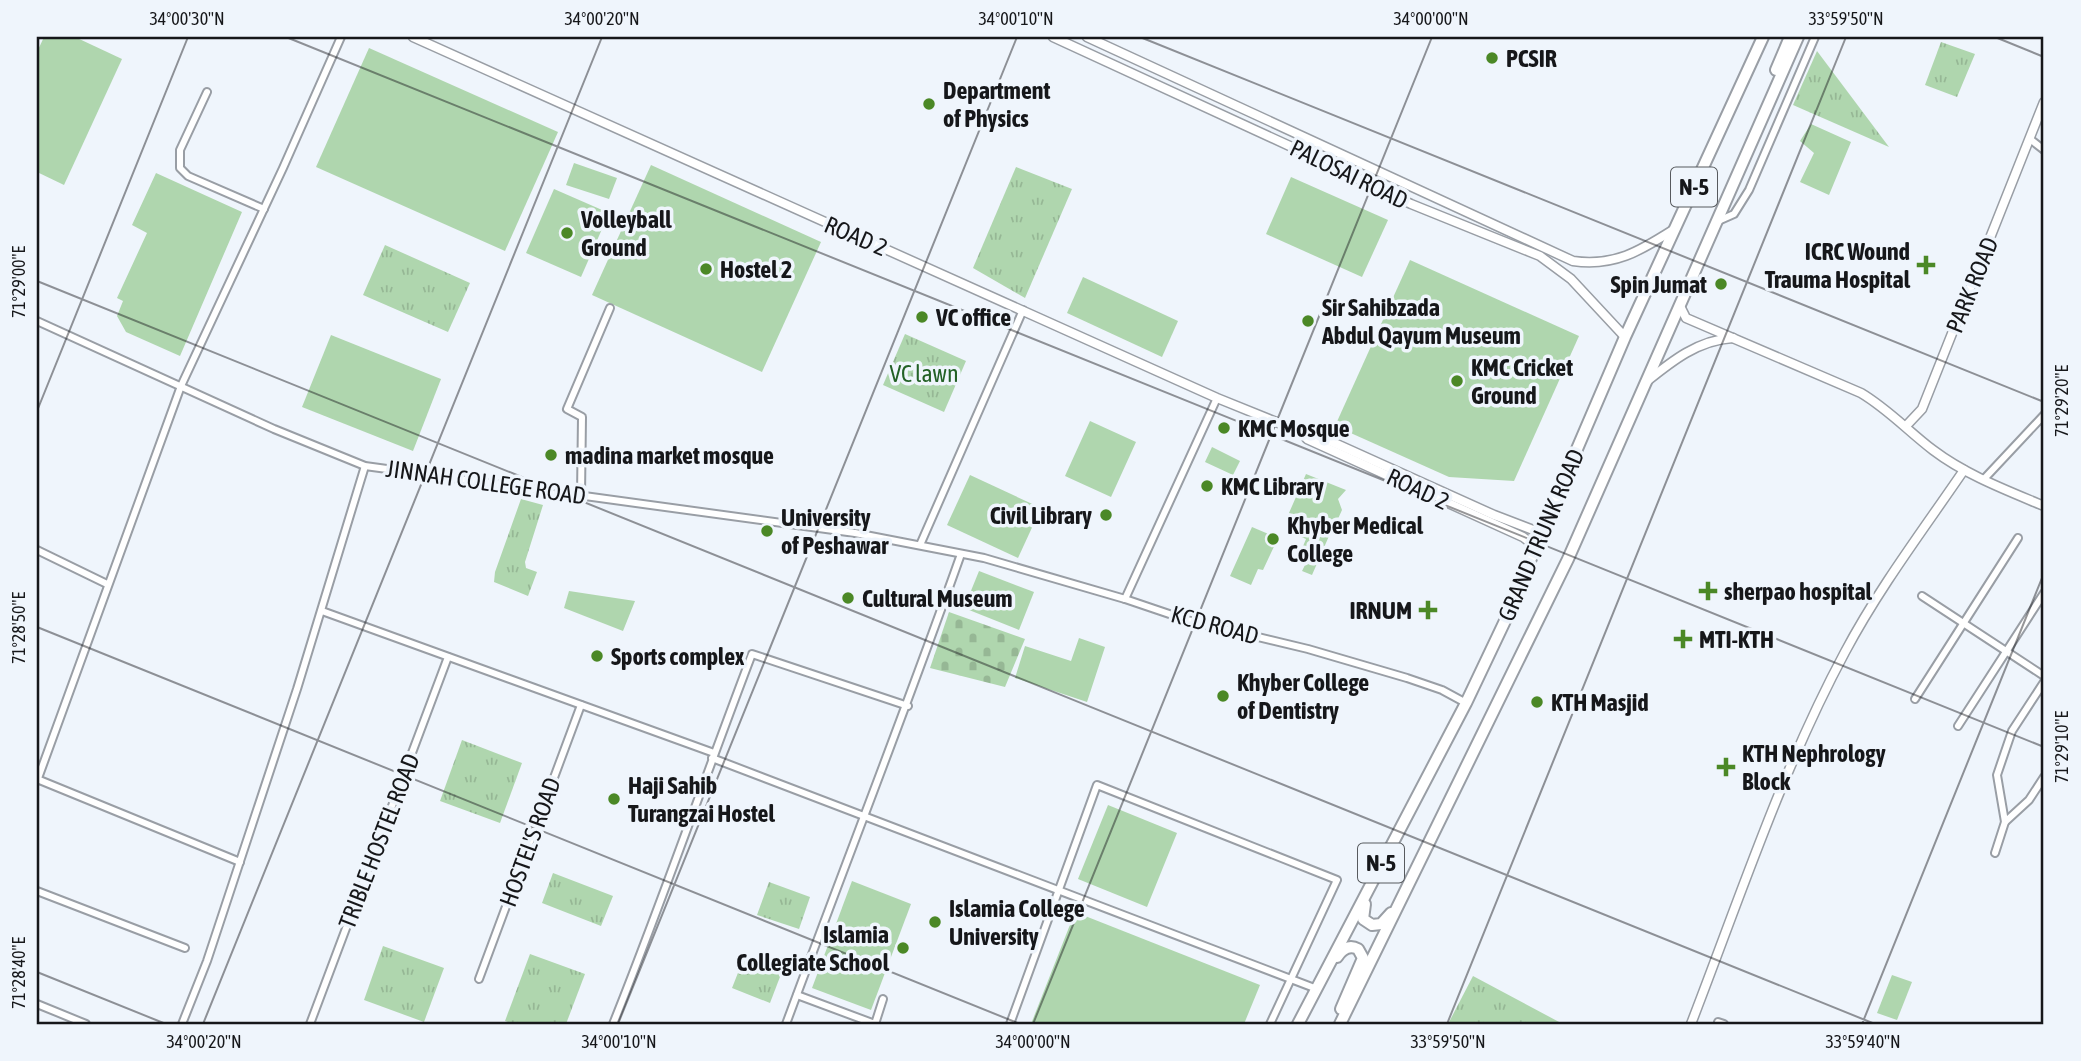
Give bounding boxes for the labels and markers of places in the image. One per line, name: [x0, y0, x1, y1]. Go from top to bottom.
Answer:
place label: PCSIR: [1506, 45, 1557, 72]
marker: PCSIR: [1484, 50, 1500, 66]
place label: Department of Physics: [943, 77, 1050, 132]
marker: Department of Physics: [921, 96, 937, 112]
place label: Volleyball Ground: [580, 206, 672, 261]
marker: Volleyball Ground: [559, 225, 575, 241]
place label: ICRC Wound Trauma Hospital: [1765, 238, 1911, 293]
marker: ICRC Wound Trauma Hospital: [1916, 255, 1936, 275]
place label: Hostel 2: [720, 256, 792, 283]
marker: Hostel 2: [698, 261, 714, 277]
place label: Spin Jumat: [1610, 271, 1707, 298]
marker: Spin Jumat: [1713, 276, 1729, 292]
place label: Sir Sahibzada Abdul Qayum Museum: [1321, 294, 1521, 349]
place label: VC office: [935, 304, 1011, 331]
marker: VC office: [914, 309, 930, 325]
marker: Sir Sahibzada Abdul Qayum Museum: [1300, 313, 1316, 329]
place label: KMC Cricket Ground: [1471, 354, 1573, 409]
marker: KMC Cricket Ground: [1449, 373, 1465, 389]
place label: KMC Mosque: [1238, 415, 1350, 442]
marker: KMC Mosque: [1216, 420, 1232, 436]
place label: madina market mosque: [565, 442, 774, 469]
marker: madina market mosque: [543, 447, 559, 463]
place label: KMC Library: [1221, 473, 1324, 500]
marker: KMC Library: [1199, 478, 1215, 494]
place label: Civil Library: [990, 502, 1092, 529]
place label: University of Peshawar: [781, 504, 889, 559]
marker: Civil Library: [1098, 507, 1114, 523]
place label: Khyber Medical College: [1287, 512, 1424, 567]
marker: University of Peshawar: [759, 523, 775, 539]
marker: Khyber Medical College: [1265, 531, 1281, 547]
place label: sherpao hospital: [1724, 578, 1873, 605]
marker: sherpao hospital: [1698, 581, 1718, 601]
place label: Cultural Museum: [862, 585, 1013, 612]
marker: Cultural Museum: [840, 590, 856, 606]
place label: IRNUM: [1349, 597, 1412, 624]
marker: IRNUM: [1418, 600, 1438, 620]
place label: MTI-KTH: [1699, 626, 1774, 653]
marker: MTI-KTH: [1673, 629, 1693, 649]
place label: Sports complex: [611, 643, 745, 670]
marker: Sports complex: [589, 648, 605, 664]
place label: Khyber College of Dentistry: [1237, 669, 1369, 724]
marker: Khyber College of Dentistry: [1215, 688, 1231, 704]
place label: KTH Masjid: [1551, 689, 1649, 716]
marker: KTH Masjid: [1529, 694, 1545, 710]
place label: KTH Nephrology Block: [1742, 740, 1886, 795]
marker: KTH Nephrology Block: [1716, 757, 1736, 777]
place label: Haji Sahib Turangzai Hostel: [628, 772, 776, 827]
marker: Haji Sahib Turangzai Hostel: [606, 791, 622, 807]
place label: Islamia College University: [949, 895, 1085, 950]
marker: Islamia College University: [927, 914, 943, 930]
place label: Islamia Collegiate School: [736, 921, 890, 976]
marker: Islamia Collegiate School: [895, 940, 911, 956]

